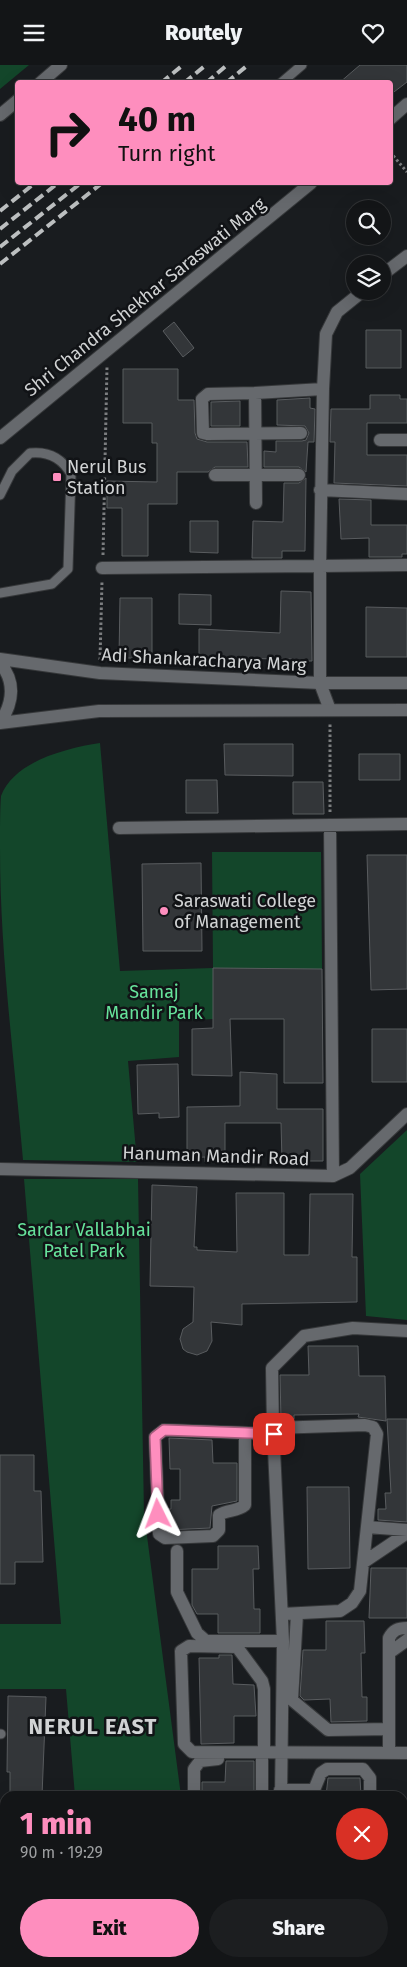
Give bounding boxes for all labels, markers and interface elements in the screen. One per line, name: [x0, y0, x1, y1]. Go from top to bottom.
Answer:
icon: menu: [20, 19, 48, 47]
text: Routely: [165, 19, 242, 46]
icon: heart: [359, 19, 387, 47]
text: 40 m: [118, 98, 196, 140]
icon: right: [35, 100, 100, 165]
text: Turn right: [118, 140, 215, 167]
street label: Shri Chandra Shekhar Saraswati Marg: [20, 193, 270, 401]
map controls: [346, 200, 391, 300]
button: search: [346, 200, 391, 245]
button: layers: [346, 255, 391, 300]
place label: Nerul Bus Station: [67, 456, 146, 499]
marker: Nerul Bus Station: [51, 471, 63, 483]
street label: Adi Shankaracharya Marg: [101, 644, 308, 676]
place label: Saraswati College of Management: [174, 890, 316, 933]
marker: Saraswati College of Management: [158, 905, 170, 917]
park label: Samaj Mandir Park: [105, 981, 203, 1024]
street label: Hanuman Mandir Road: [122, 1142, 310, 1170]
park label: Sardar Vallabhai Patel Park: [17, 1219, 151, 1262]
pin: [253, 1413, 295, 1455]
icon: arrive: [260, 1420, 288, 1448]
position arrow: [131, 1487, 183, 1539]
district label: NERUL EAST: [29, 1713, 157, 1740]
text: 1 min: [20, 1806, 92, 1842]
button: close: [336, 1808, 388, 1860]
text: 90 m · 19:29: [20, 1843, 103, 1862]
button: Exit: [20, 1899, 199, 1957]
button: Share: [209, 1899, 388, 1957]

